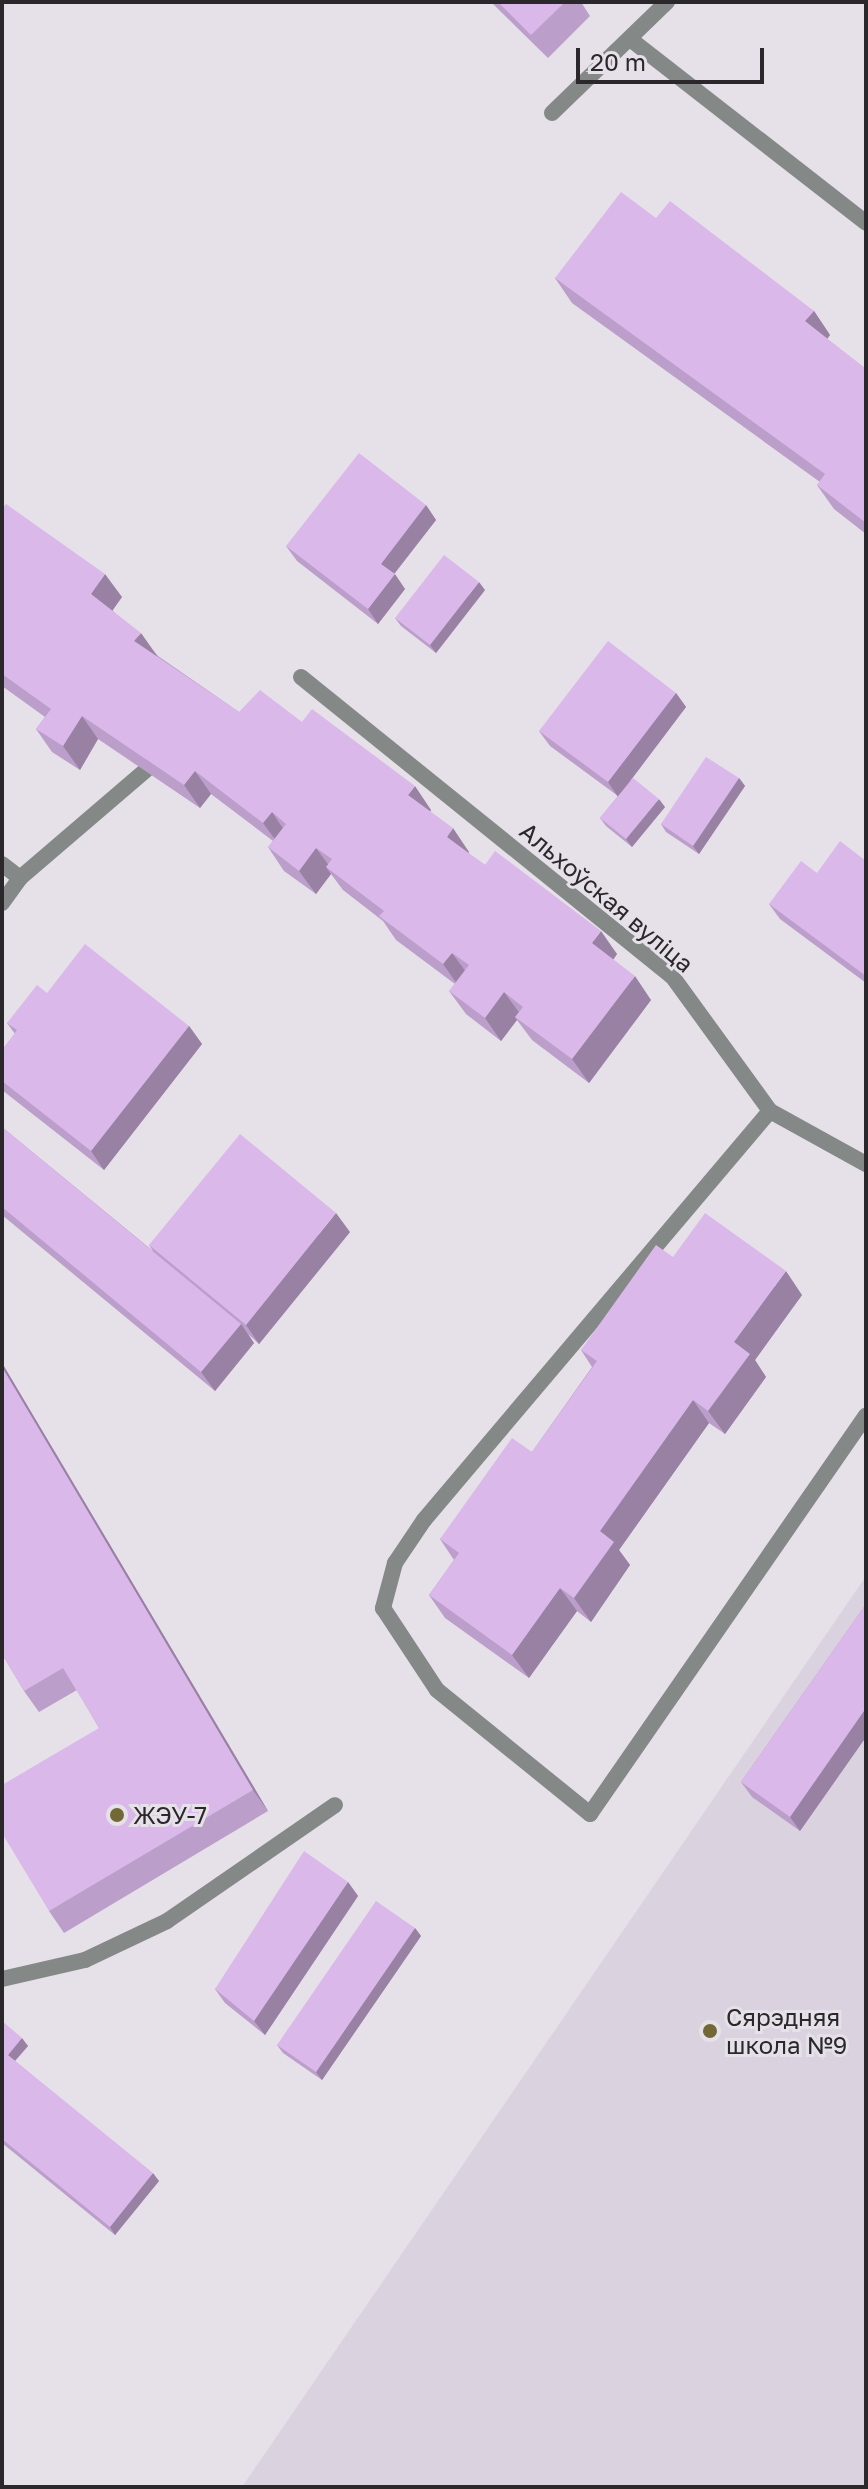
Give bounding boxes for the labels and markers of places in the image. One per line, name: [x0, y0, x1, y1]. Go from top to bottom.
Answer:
place label: ЖЭУ-7: [133, 1801, 207, 1829]
marker: ЖЭУ-7: [108, 1806, 126, 1824]
place label: Сярэдняя школа №9: [726, 2003, 847, 2059]
marker: Сярэдняя школа №9: [701, 2022, 719, 2040]

